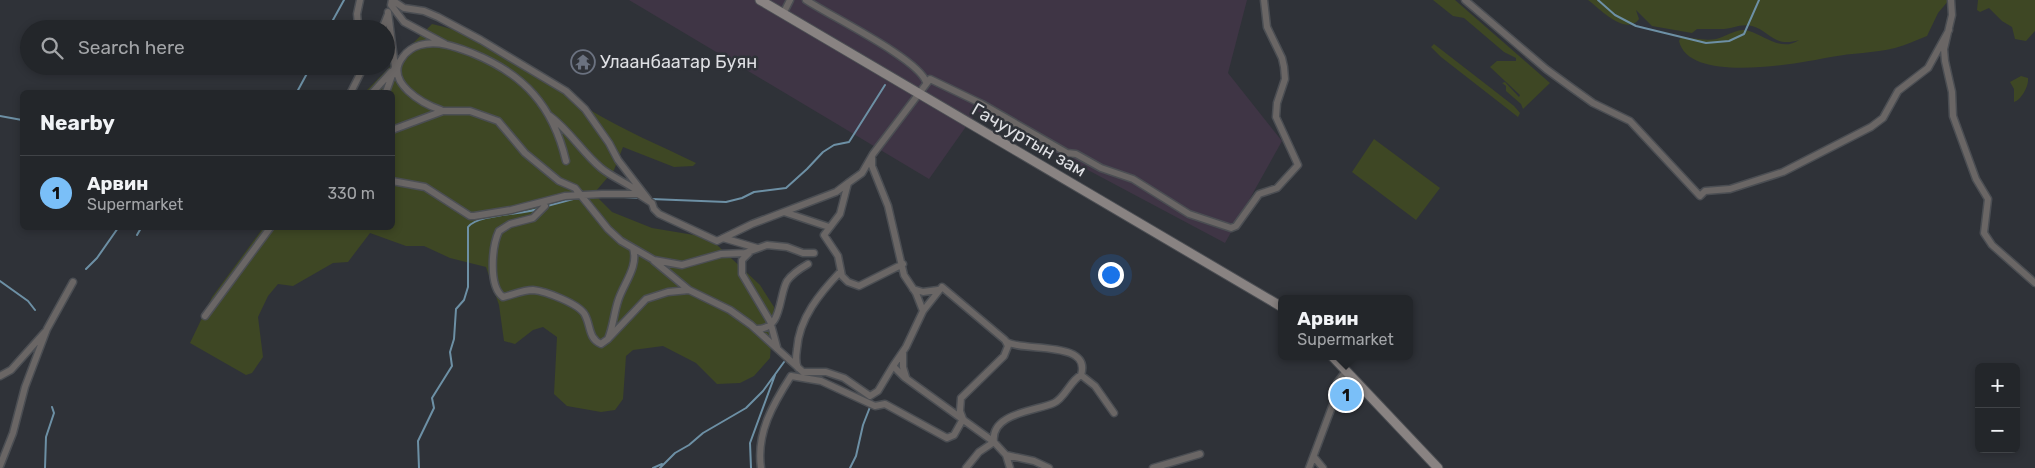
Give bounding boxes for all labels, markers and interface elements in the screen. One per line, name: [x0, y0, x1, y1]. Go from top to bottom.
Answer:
search box: [20, 20, 395, 75]
icon: search: [38, 34, 66, 62]
text: Search here: [78, 36, 185, 59]
temple icon: Улаанбаатар Буян: [570, 49, 596, 75]
place label: Улаанбаатар Буян: [600, 51, 757, 73]
street label: Гачууртын зам: [968, 98, 1090, 182]
text: Nearby: [40, 110, 115, 135]
text: Арвин: [87, 172, 148, 195]
text: 1: [52, 184, 60, 203]
text: 330 m: [327, 184, 375, 203]
text: Supermarket: [87, 195, 183, 214]
your location: [1098, 262, 1124, 288]
popup: [1278, 295, 1413, 360]
text: Арвин: [1297, 307, 1359, 330]
text: Supermarket: [1297, 330, 1394, 349]
map controls: [1975, 363, 2020, 453]
button: +: [1975, 363, 2020, 408]
pin: 1: [1330, 376, 1362, 414]
button: −: [1975, 408, 2020, 453]

